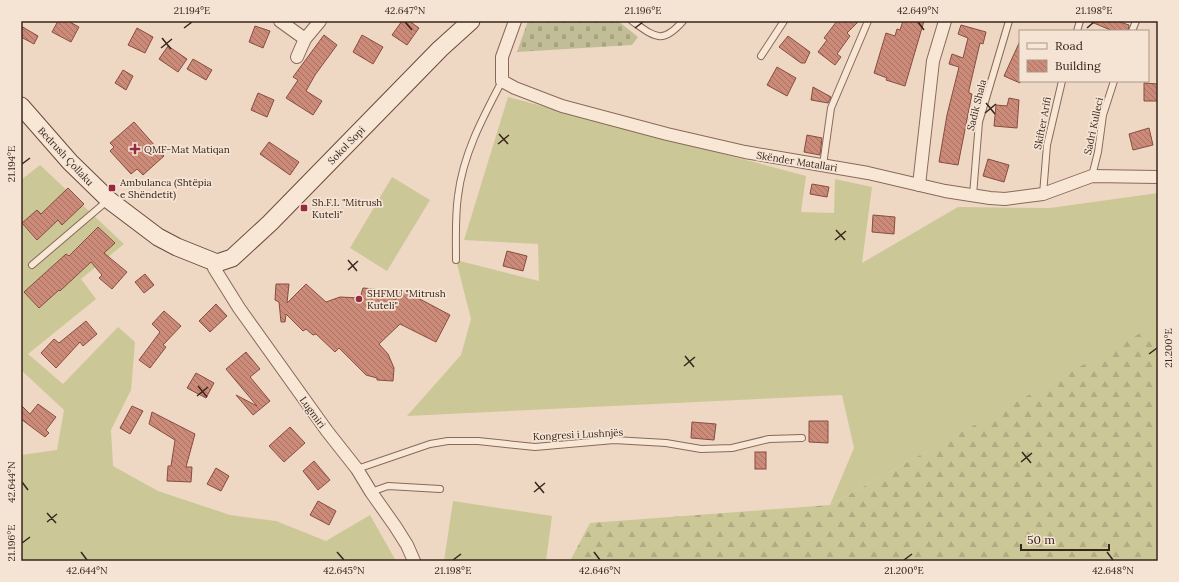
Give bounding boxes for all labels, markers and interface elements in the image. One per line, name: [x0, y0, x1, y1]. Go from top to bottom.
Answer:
text: 21.194°E: [174, 4, 210, 17]
text: 42.647°N: [385, 4, 426, 17]
text: 21.196°E: [625, 4, 661, 17]
text: 42.649°N: [897, 4, 939, 17]
text: 21.198°E: [1076, 4, 1112, 17]
legend: [1019, 30, 1149, 82]
text: Road: [1055, 38, 1083, 53]
text: Building: [1055, 58, 1101, 73]
street label: Sadik Shala: [964, 78, 989, 132]
street label: Skifter Arifi: [1031, 96, 1054, 150]
street label: Sadri Kulleci: [1081, 96, 1106, 156]
street label: Sokol Sopi: [325, 123, 368, 167]
street label: Bedrush Çollaku: [35, 124, 96, 189]
marker: QMF-Mat Matiqan: [129, 143, 141, 155]
place label: QMF-Mat Matiqan: [144, 143, 230, 156]
text: 21.194°E: [5, 146, 18, 182]
street label: Skënder Matallari: [755, 149, 839, 174]
place label: Ambulanca (Shtëpia e Shëndetit): [119, 176, 212, 201]
marker: Ambulanca (Shtëpia e Shëndetit): [107, 183, 117, 193]
place label: Sh.F.L "Mitrush Kuteli": [312, 196, 382, 221]
marker: Sh.F.L "Mitrush Kuteli": [299, 203, 309, 213]
place label: SHFMU "Mitrush Kuteli": [367, 287, 446, 312]
marker: SHFMU "Mitrush Kuteli": [354, 294, 364, 304]
text: 21.200°E: [1162, 328, 1175, 368]
street label: Lugmiri: [297, 394, 329, 431]
street label: Kongresi i Lushnjës: [533, 426, 624, 443]
text: 42.644°N: [5, 461, 18, 503]
text: 21.196°E: [5, 525, 18, 561]
scale bar: [1021, 526, 1109, 552]
text: 50 m: [1027, 532, 1055, 547]
text: 42.644°N: [66, 564, 108, 577]
text: 42.645°N: [323, 564, 365, 577]
text: 21.198°E: [435, 564, 471, 577]
text: 42.646°N: [579, 564, 621, 577]
text: 21.200°E: [884, 564, 924, 577]
text: 42.648°N: [1092, 564, 1134, 577]

